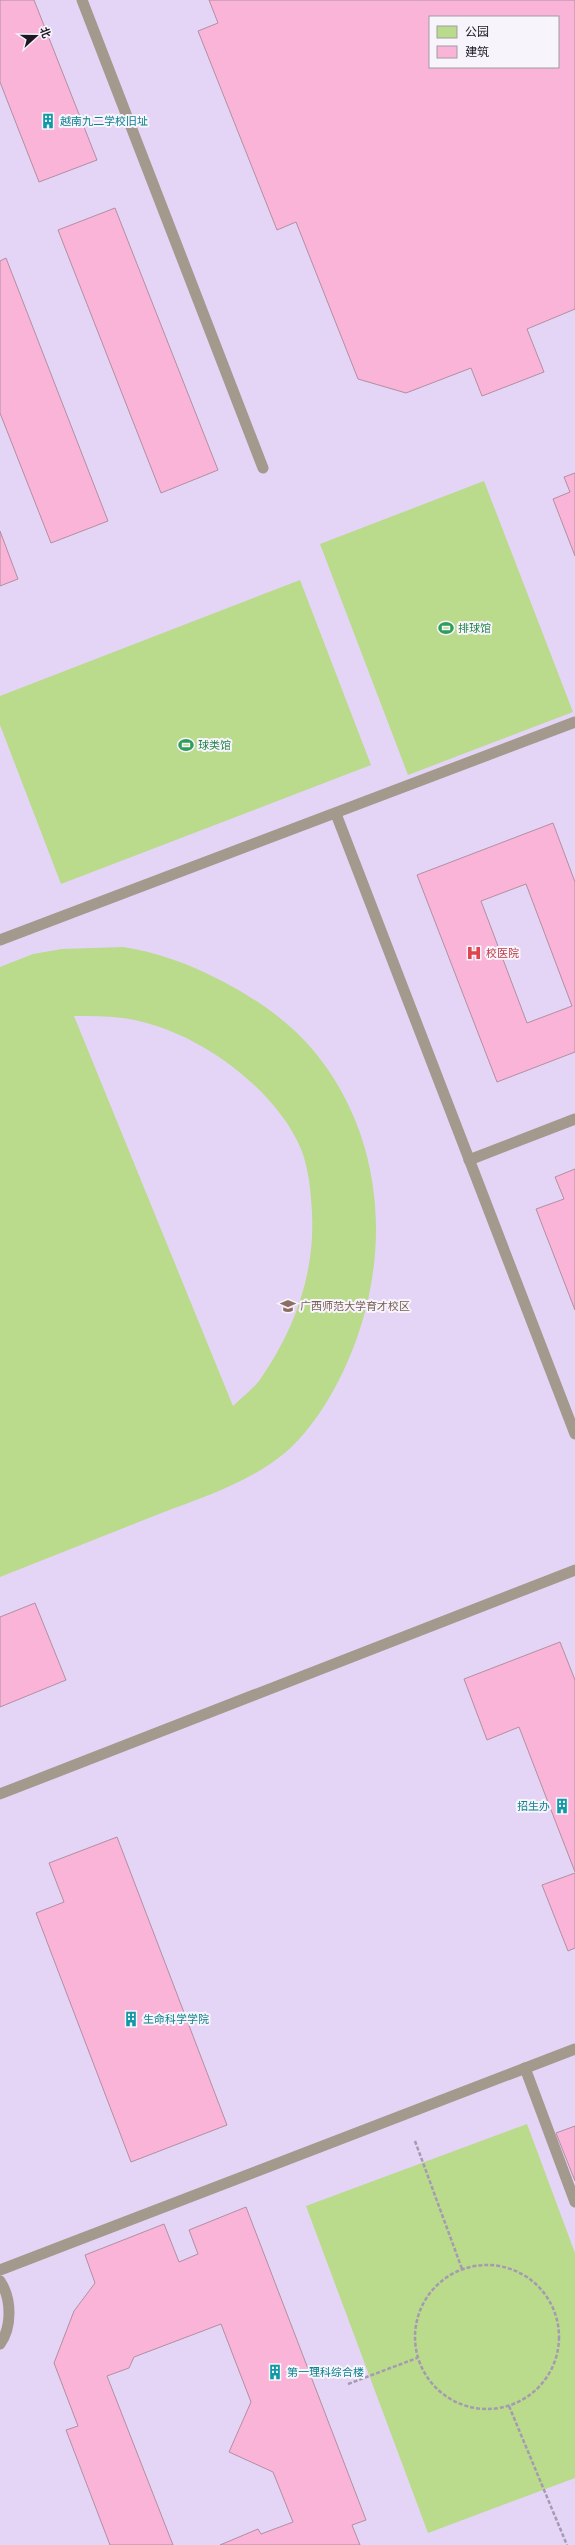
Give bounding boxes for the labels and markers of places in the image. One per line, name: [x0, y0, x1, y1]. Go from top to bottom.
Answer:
building icon: 越南九二学校旧址: [39, 112, 57, 130]
place label: 越南九二学校旧址: [60, 115, 148, 128]
sports icon: 排球馆: [437, 619, 455, 637]
place label: 排球馆: [458, 622, 491, 635]
sports icon: 球类馆: [177, 736, 195, 754]
place label: 球类馆: [198, 739, 231, 752]
hospital icon: 校医院: [465, 944, 483, 962]
place label: 校医院: [486, 947, 519, 960]
school or university icon: 广西师范大学育才校区: [279, 1297, 297, 1315]
place label: 广西师范大学育才校区: [300, 1300, 410, 1313]
building icon: 招生办: [553, 1797, 571, 1815]
place label: 招生办: [517, 1800, 550, 1813]
building icon: 生命科学学院: [122, 2010, 140, 2028]
place label: 生命科学学院: [143, 2013, 209, 2026]
building icon: 第一理科综合楼: [266, 2363, 284, 2381]
place label: 第一理科综合楼: [287, 2366, 364, 2379]

